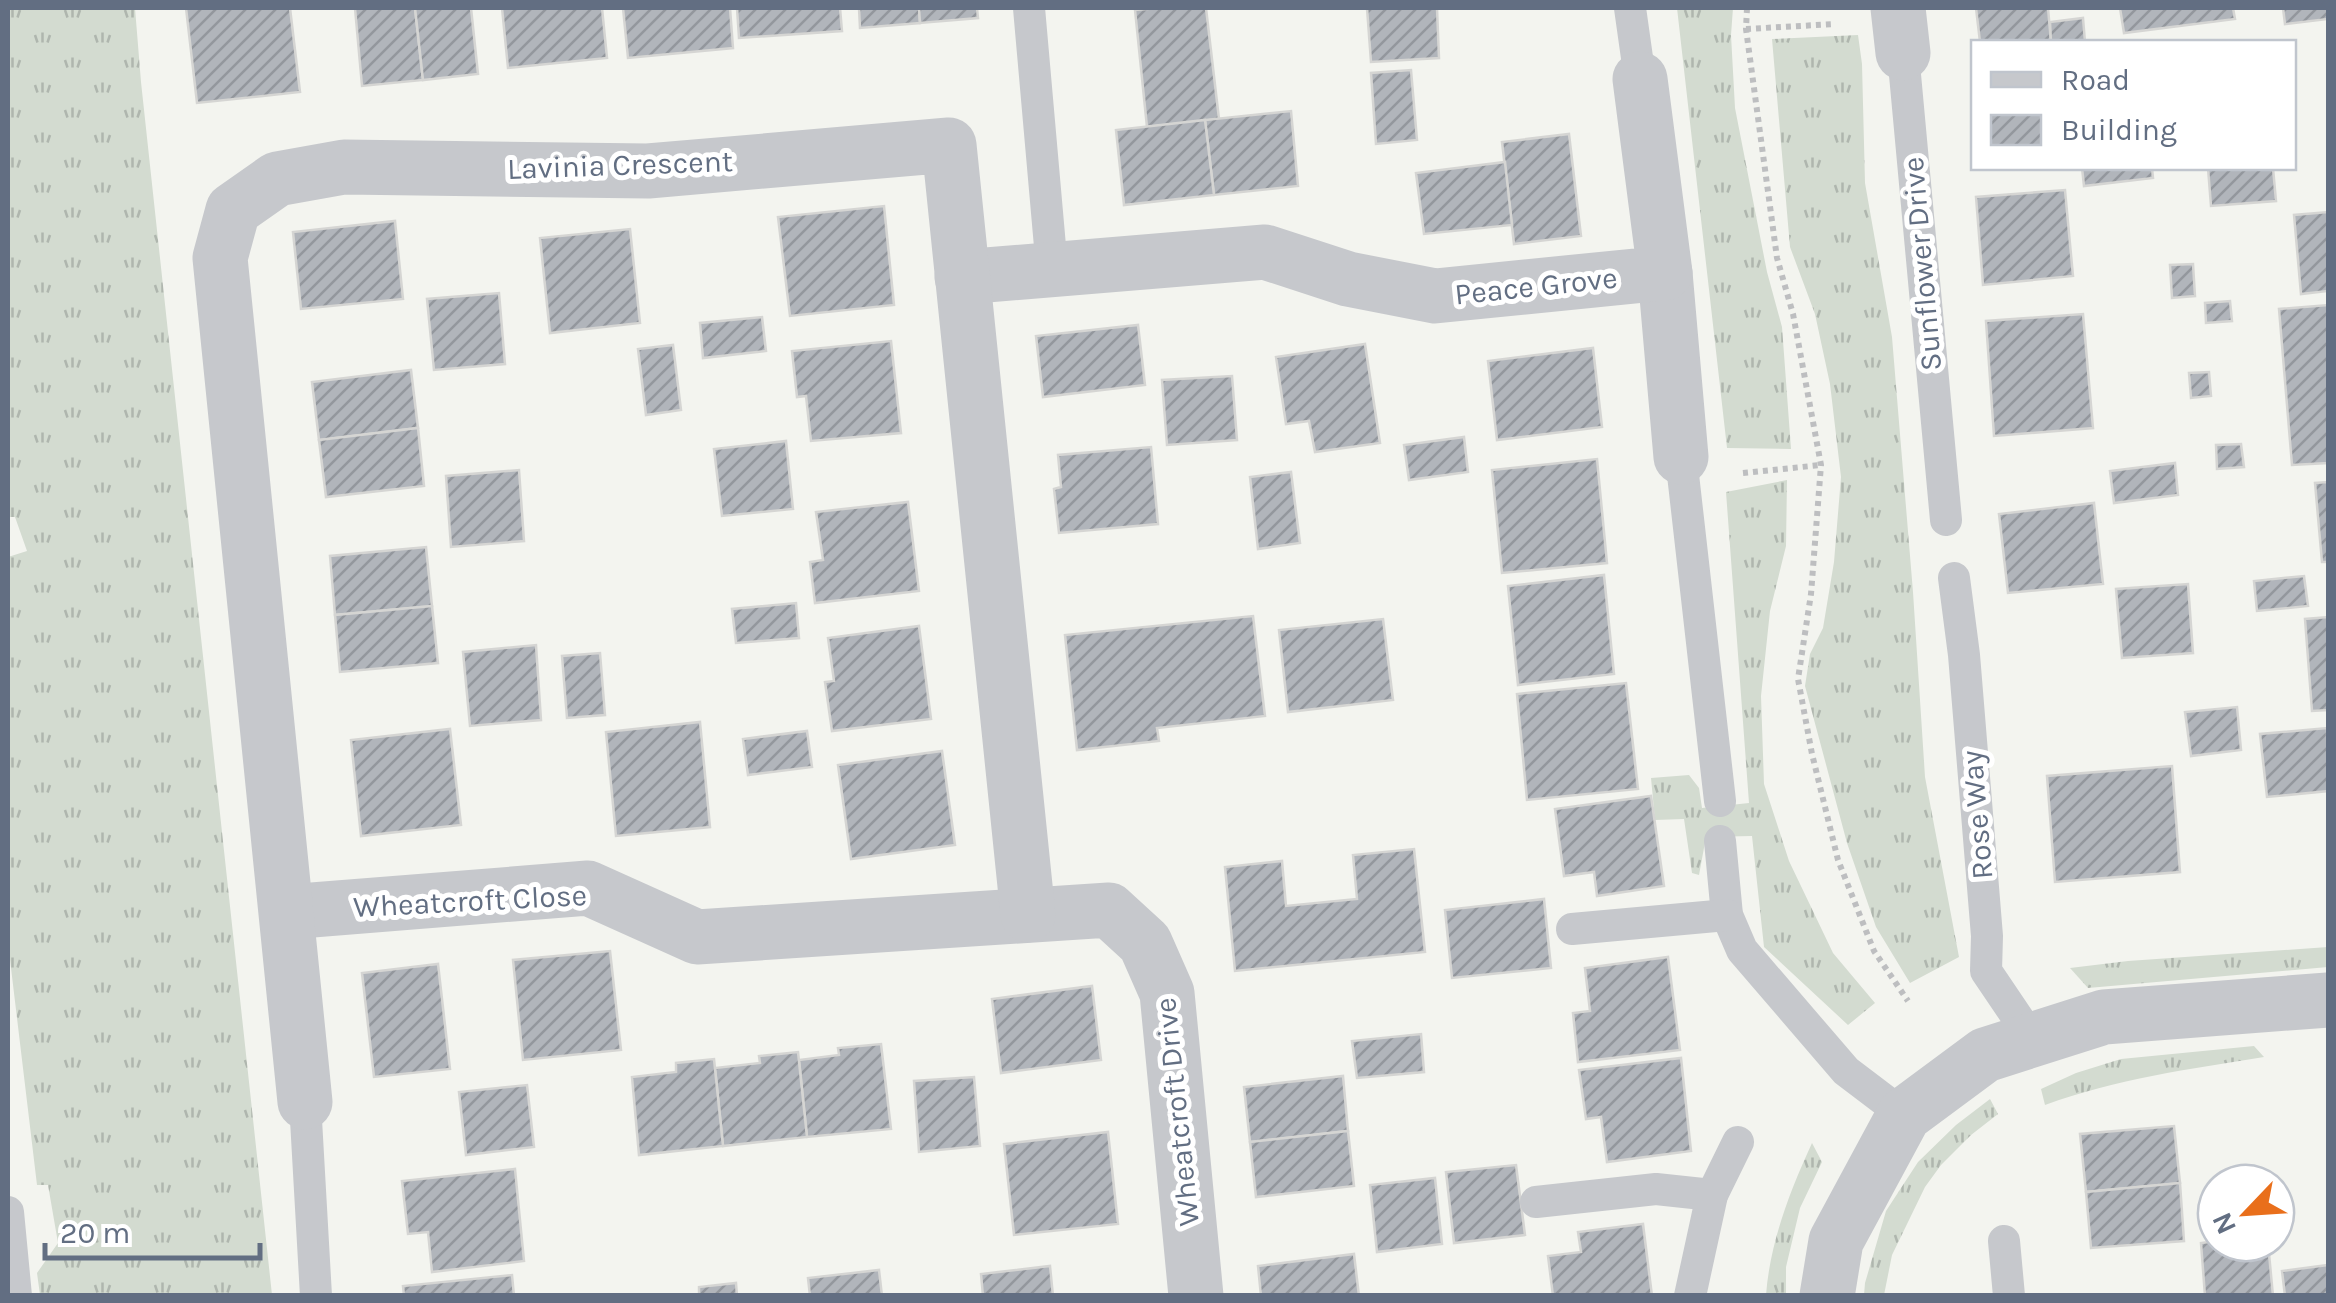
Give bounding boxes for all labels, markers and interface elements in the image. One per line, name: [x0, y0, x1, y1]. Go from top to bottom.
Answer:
legend: [1971, 40, 2296, 170]
text: Road: [2061, 62, 2130, 98]
text: Building: [2061, 112, 2177, 148]
street label: Lavinia Crescent: [506, 143, 734, 187]
street label: Sunflower Drive: [1895, 156, 1949, 372]
street label: Peace Grove: [1453, 260, 1619, 312]
street label: Rose Way: [1953, 749, 2001, 881]
street label: Wheatcroft Close: [352, 877, 588, 925]
street label: Wheatcroft Drive: [1147, 996, 1207, 1228]
north arrow: [2196, 1163, 2296, 1263]
scale bar: [45, 1198, 260, 1260]
text: N: [2205, 1207, 2243, 1239]
text: 20 m: [60, 1215, 130, 1251]

